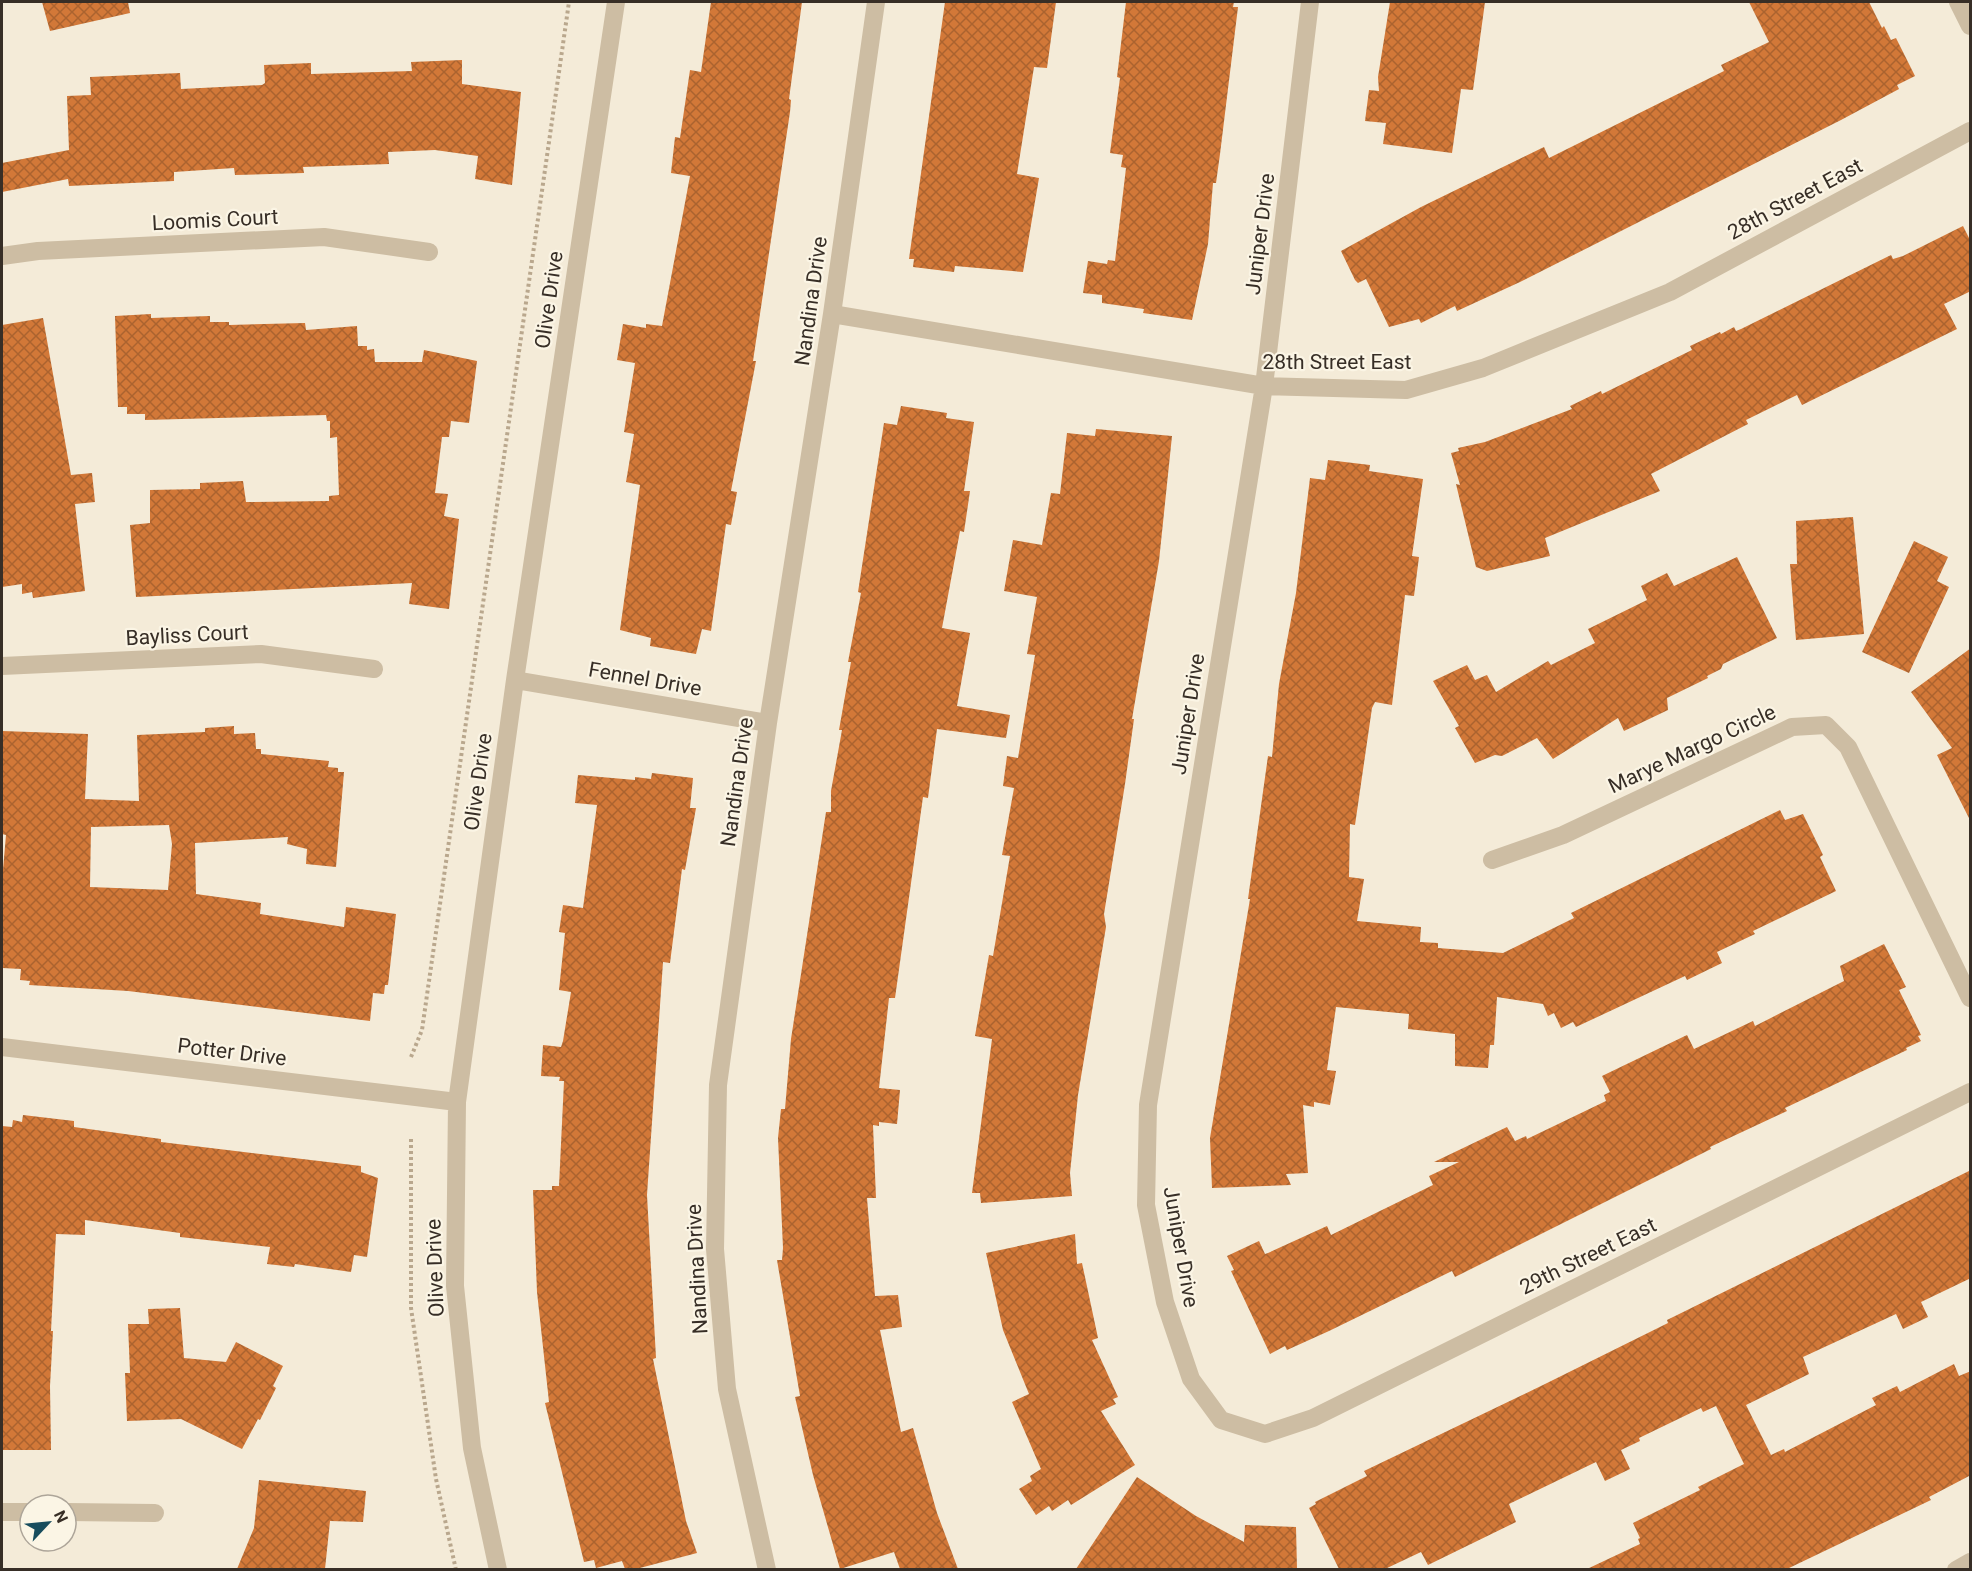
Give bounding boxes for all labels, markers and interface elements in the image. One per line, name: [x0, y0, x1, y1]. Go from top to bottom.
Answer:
street label: 28th Street East: [1724, 153, 1866, 245]
street label: Juniper Drive: [1241, 172, 1279, 296]
street label: Loomis Court: [151, 205, 279, 235]
street label: Nandina Drive: [790, 235, 832, 367]
street label: Olive Drive: [530, 250, 568, 350]
street label: 28th Street East: [1263, 350, 1412, 374]
street label: Bayliss Court: [125, 620, 249, 650]
street label: Juniper Drive: [1167, 652, 1209, 776]
street label: Fennel Drive: [587, 657, 703, 701]
street label: Marye Margo Circle: [1605, 700, 1779, 798]
street label: Nandina Drive: [716, 716, 758, 848]
street label: Olive Drive: [459, 732, 497, 832]
street label: Potter Drive: [176, 1033, 288, 1071]
street label: Juniper Drive: [1159, 1185, 1203, 1309]
street label: Nandina Drive: [682, 1203, 712, 1335]
street label: 29th Street East: [1516, 1213, 1660, 1299]
street label: Olive Drive: [421, 1218, 449, 1318]
north arrow: [18, 1493, 78, 1553]
text: N: [50, 1507, 72, 1526]

